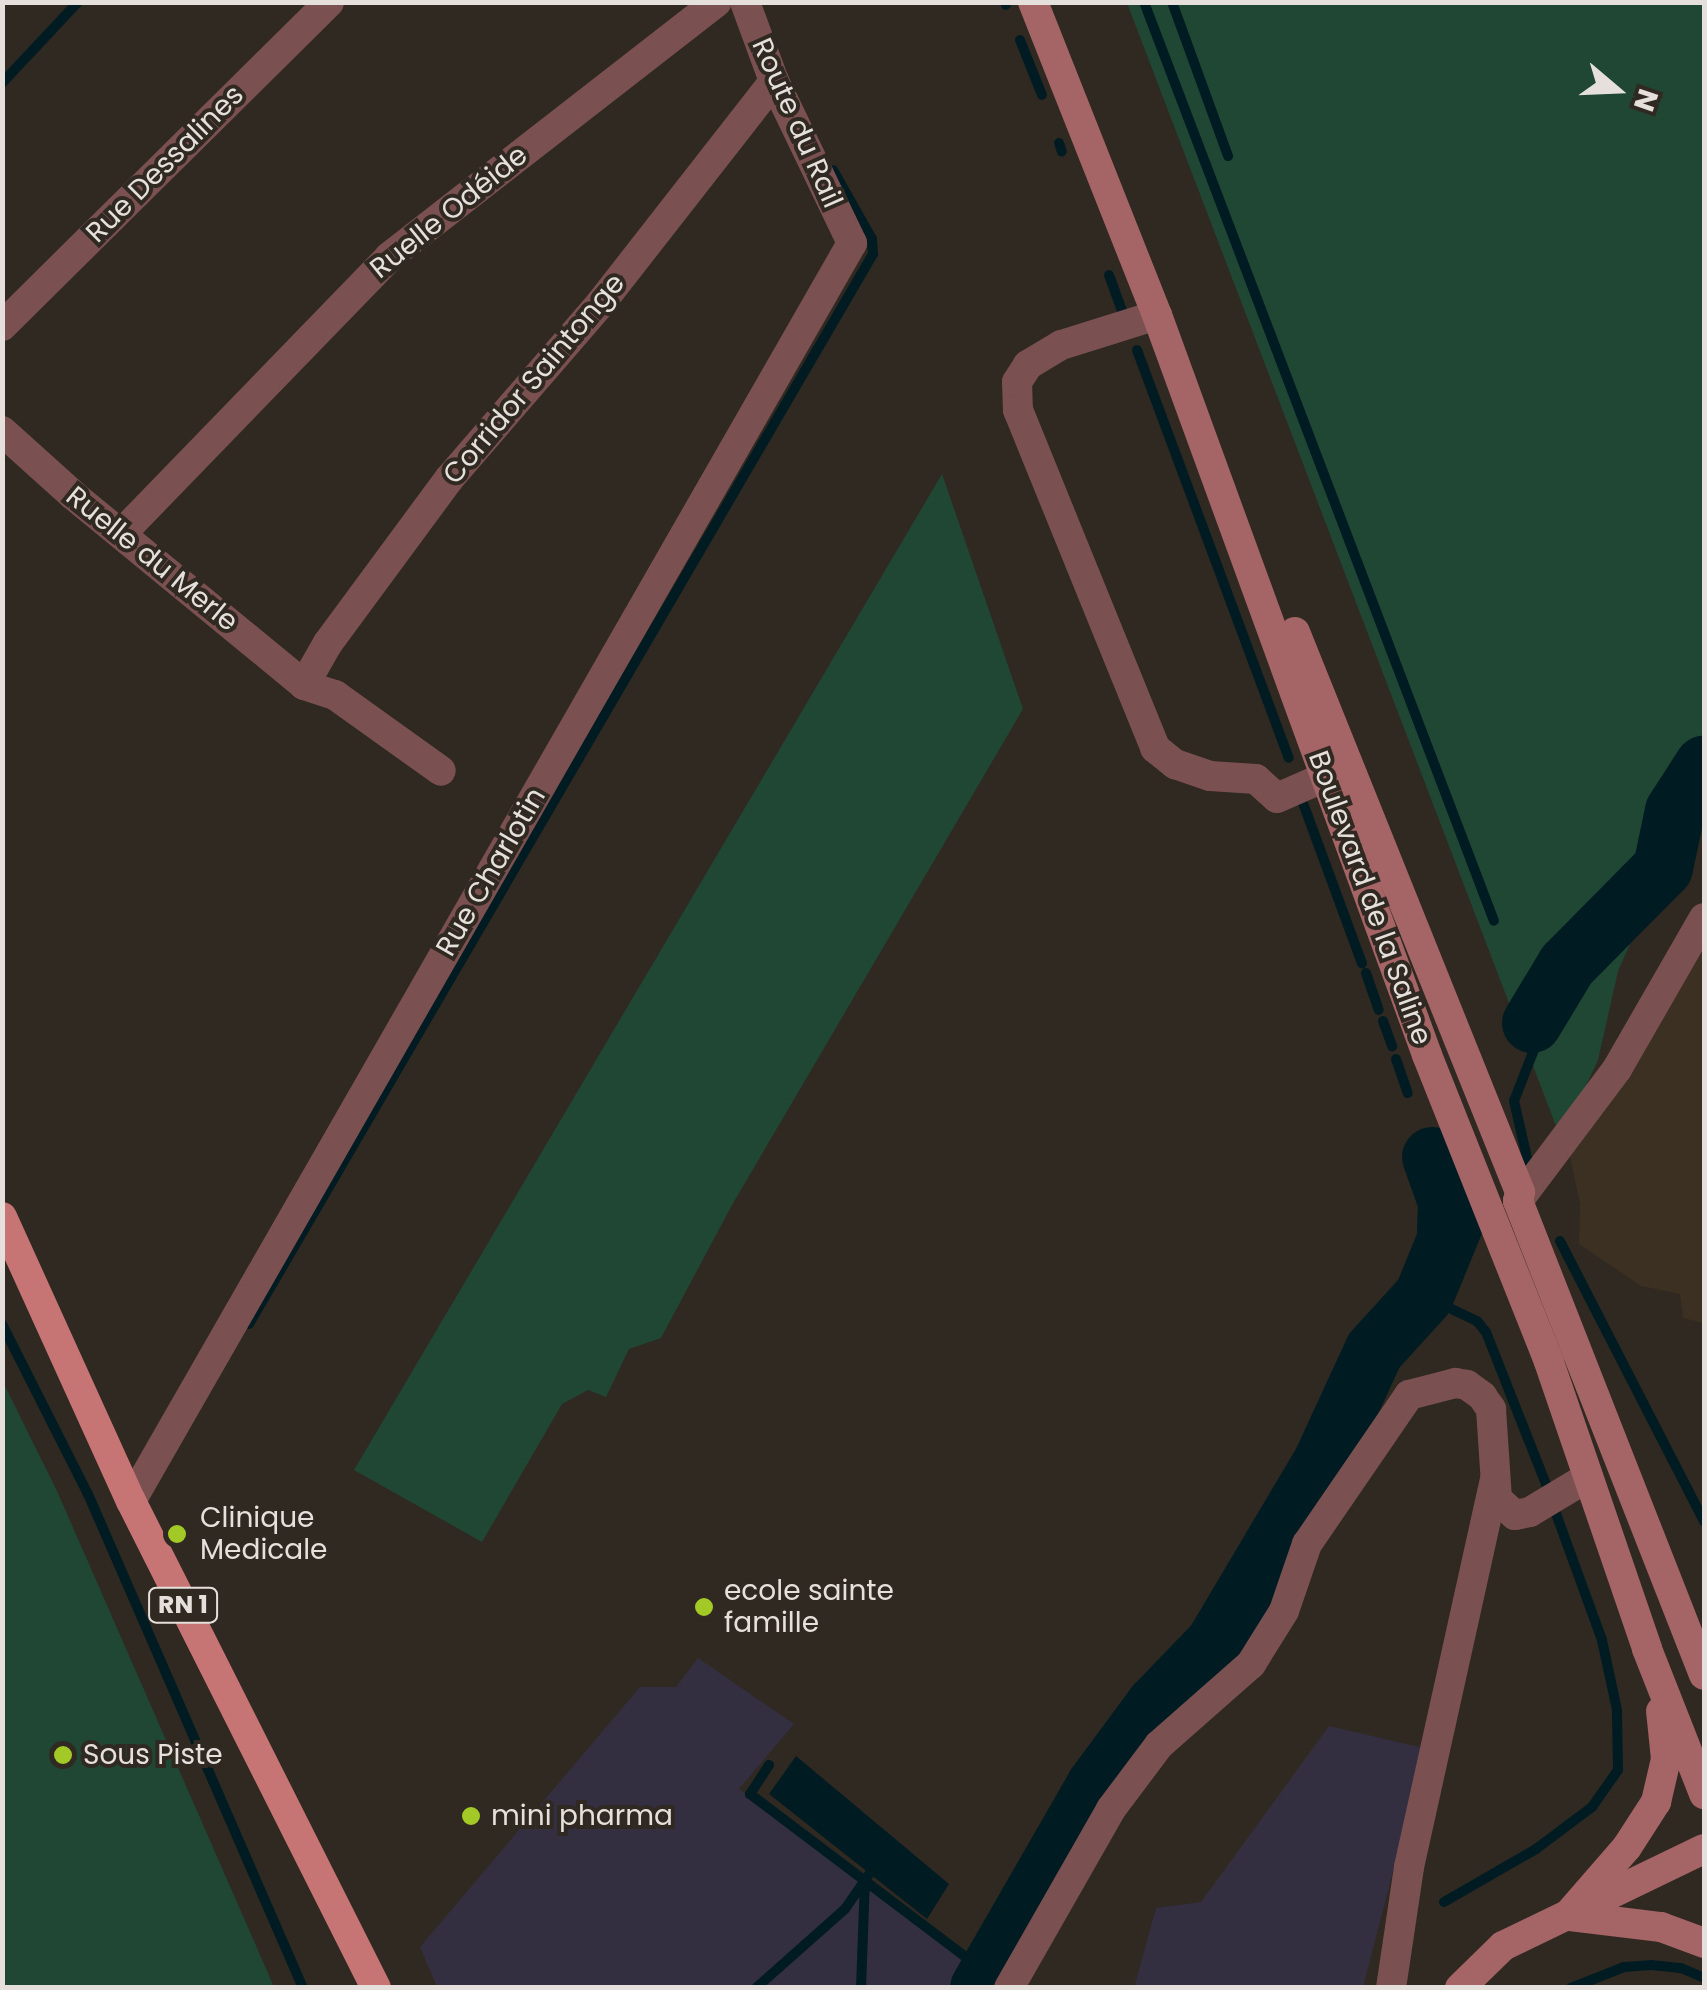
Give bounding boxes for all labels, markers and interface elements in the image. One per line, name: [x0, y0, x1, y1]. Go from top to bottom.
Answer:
street label: Route du Rail: [745, 33, 849, 213]
north arrow: [1567, 40, 1667, 140]
street label: Rue Dessalines: [79, 78, 251, 250]
text: N: [1624, 84, 1668, 116]
street label: Ruelle Odéide: [364, 138, 534, 286]
street label: Corridor Saintonge: [436, 267, 632, 491]
street label: Ruelle du Merle: [59, 479, 245, 639]
street label: Boulevard de la Saline: [1301, 747, 1439, 1049]
street label: Rue Charlotin: [429, 782, 553, 962]
place label: Clinique Medicale: [200, 1501, 327, 1567]
marker: Clinique Medicale: [164, 1521, 190, 1547]
place label: ecole sainte famille: [724, 1574, 894, 1640]
road number: RN 1: [148, 1585, 218, 1625]
marker: ecole sainte famille: [693, 1596, 715, 1618]
place label: Sous Piste: [83, 1738, 223, 1772]
marker: Sous Piste: [52, 1744, 74, 1766]
place label: mini pharma: [491, 1799, 673, 1833]
marker: mini pharma: [460, 1805, 482, 1827]

